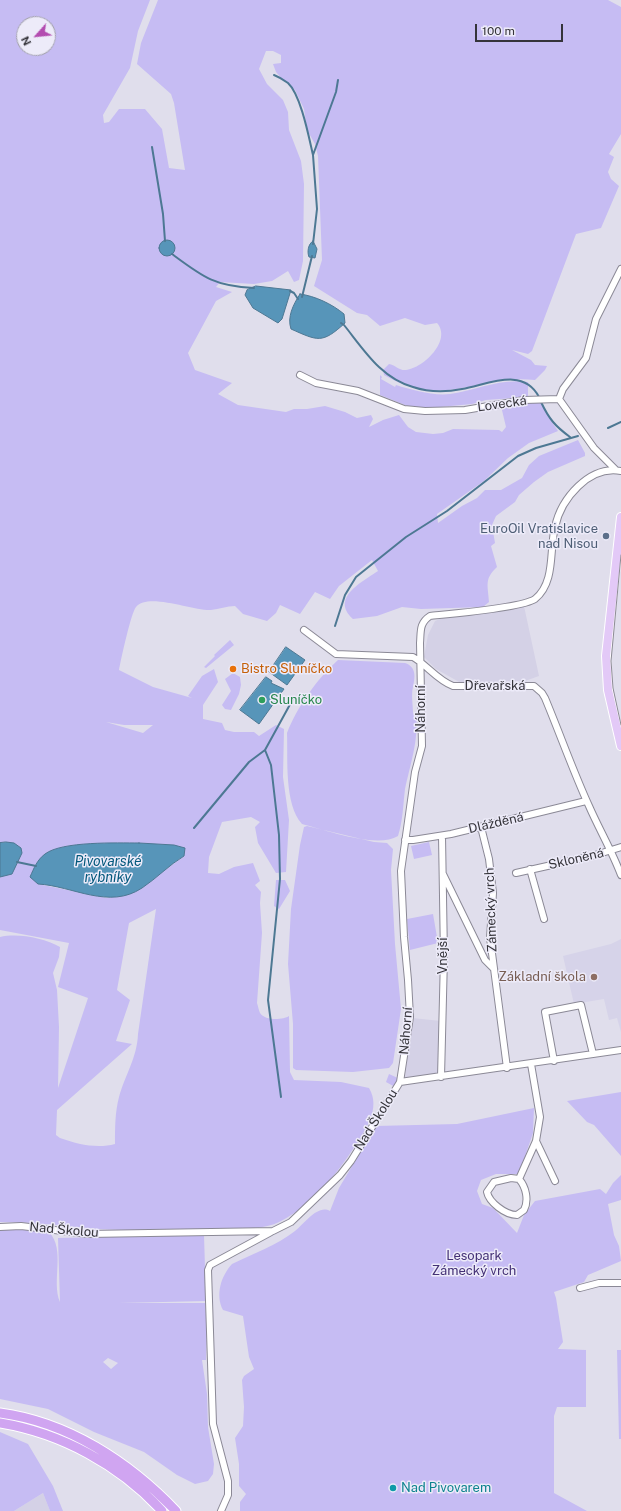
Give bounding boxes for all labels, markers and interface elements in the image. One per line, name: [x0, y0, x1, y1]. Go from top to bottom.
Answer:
north arrow: [16, 16, 56, 56]
scale bar: [477, 16, 565, 42]
text: 100 m: [482, 24, 515, 38]
text: N: [19, 34, 34, 48]
street label: Lovecká: [476, 393, 528, 415]
place label: EuroOil Vratislavice nad Nisou: [480, 521, 598, 552]
marker: EuroOil Vratislavice nad Nisou: [601, 531, 611, 541]
place label: Bistro Sluníčko: [241, 661, 332, 677]
marker: Bistro Sluníčko: [228, 664, 238, 674]
street label: Dřevařská: [465, 678, 525, 694]
street label: Náhorní: [413, 685, 429, 733]
place label: Sluníčko: [270, 692, 322, 708]
marker: Sluníčko: [257, 695, 267, 705]
street label: Dlážděná: [467, 809, 525, 837]
street label: Skloněná: [547, 845, 605, 873]
water label: Pivovarské rybníky: [74, 854, 142, 886]
street label: Zámecký vrch: [482, 867, 500, 953]
street label: Vnější: [435, 938, 451, 974]
place label: Základní škola: [498, 969, 586, 985]
marker: Základní škola: [589, 972, 599, 982]
street label: Náhorní: [396, 1007, 416, 1055]
street label: Nad Školou: [351, 1086, 401, 1154]
street label: Nad Školou: [29, 1219, 99, 1241]
park label: Lesopark Zámecký vrch: [432, 1248, 516, 1279]
place label: Nad Pivovarem: [401, 1480, 491, 1496]
marker: Nad Pivovarem: [388, 1483, 398, 1493]

